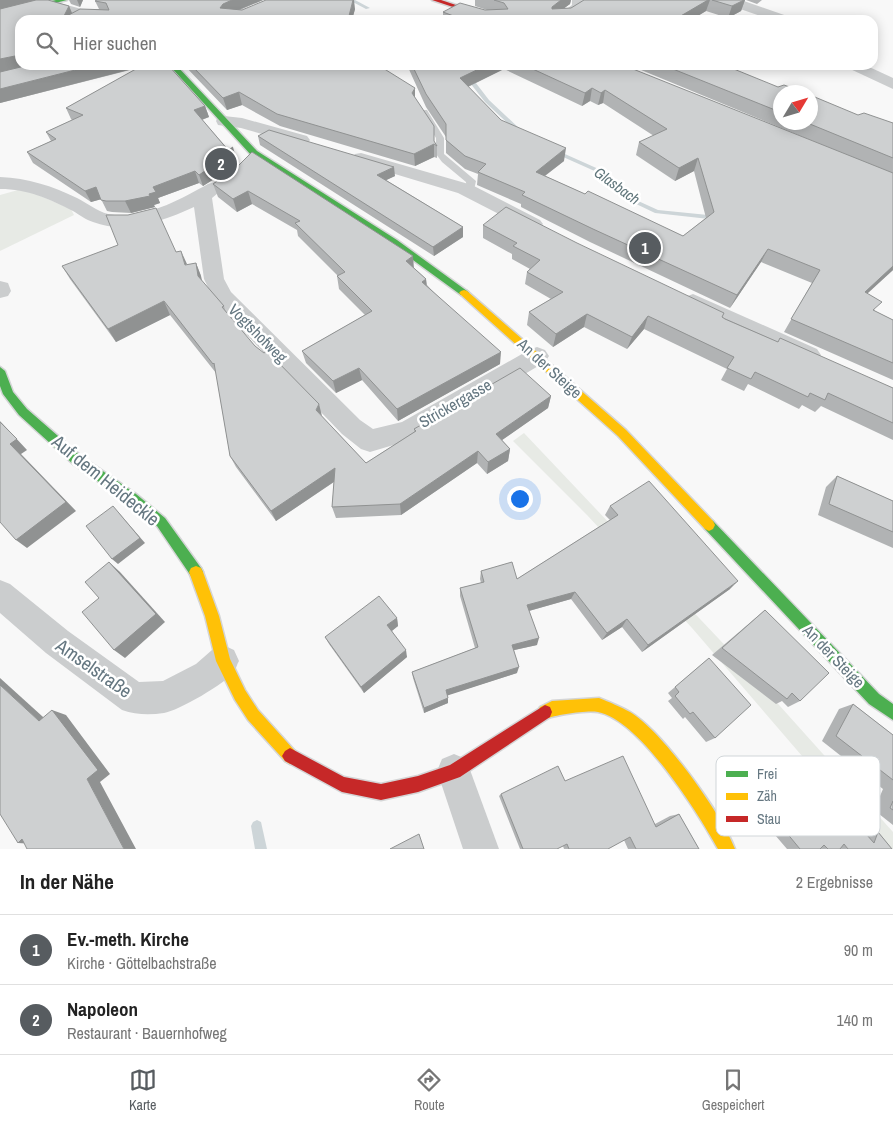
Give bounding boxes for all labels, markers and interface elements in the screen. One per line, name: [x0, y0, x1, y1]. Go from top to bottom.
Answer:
search box: [15, 15, 878, 70]
icon: search: [33, 29, 61, 57]
text: Hier suchen: [73, 30, 157, 56]
north arrow: [773, 85, 818, 130]
pin: 2: [205, 145, 237, 183]
water label: Glasbach: [590, 162, 645, 209]
pin: 1: [629, 229, 661, 267]
street label: Vogtshofweg: [224, 299, 293, 368]
street label: An der Steige: [512, 332, 587, 403]
street label: Strickergasse: [415, 373, 495, 433]
street label: Auf dem Heideckle: [46, 428, 165, 532]
your location: [507, 486, 533, 512]
street label: An der Steige: [798, 619, 870, 693]
street label: Amselstraße: [50, 632, 137, 704]
legend: [716, 756, 880, 836]
text: Frei: [757, 765, 777, 783]
text: Zäh: [757, 787, 777, 805]
text: Stau: [757, 810, 781, 828]
text: In der Nähe: [20, 867, 114, 896]
text: 2 Ergebnisse: [796, 871, 873, 893]
text: Ev.-meth. Kirche: [67, 926, 189, 952]
text: 1: [32, 939, 40, 961]
text: 90 m: [844, 939, 873, 961]
text: Kirche · Göttelbachstraße: [67, 952, 217, 974]
text: Napoleon: [67, 996, 138, 1022]
text: 2: [32, 1009, 40, 1031]
text: 140 m: [837, 1009, 873, 1031]
text: Restaurant · Bauernhofweg: [67, 1022, 227, 1044]
tab: Karte: [129, 1066, 157, 1114]
tab: Route: [414, 1066, 445, 1114]
tab: Gespeichert: [702, 1066, 764, 1114]

